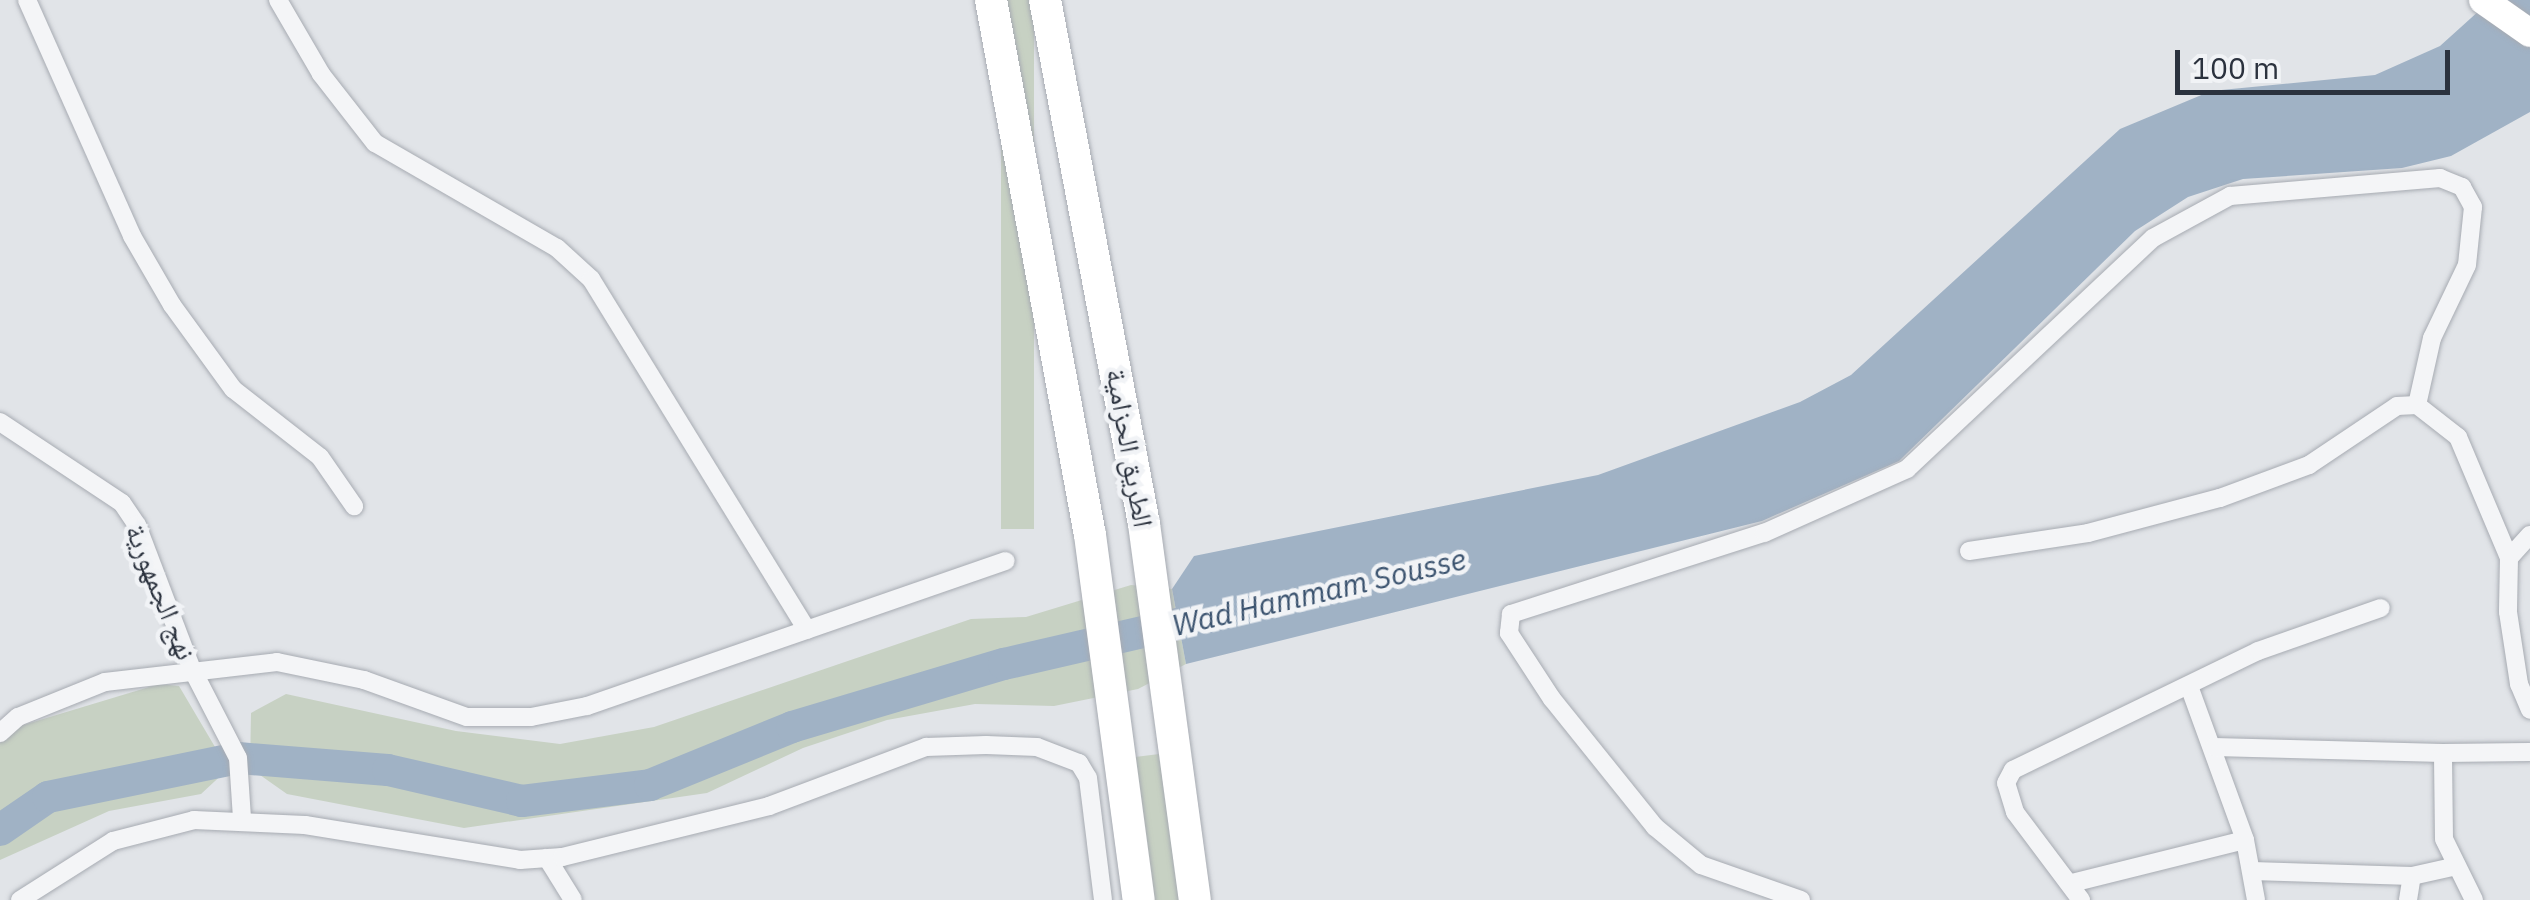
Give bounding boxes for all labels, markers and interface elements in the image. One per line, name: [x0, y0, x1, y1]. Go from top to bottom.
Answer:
scale bar: [2180, 30, 2455, 92]
text: 100 m: [2192, 48, 2279, 87]
street label: الطريق الحزامية: [1100, 366, 1160, 530]
street label: نهج الجمهورية: [119, 519, 203, 665]
water label: Wad Hammam Sousse: [1169, 541, 1469, 643]

